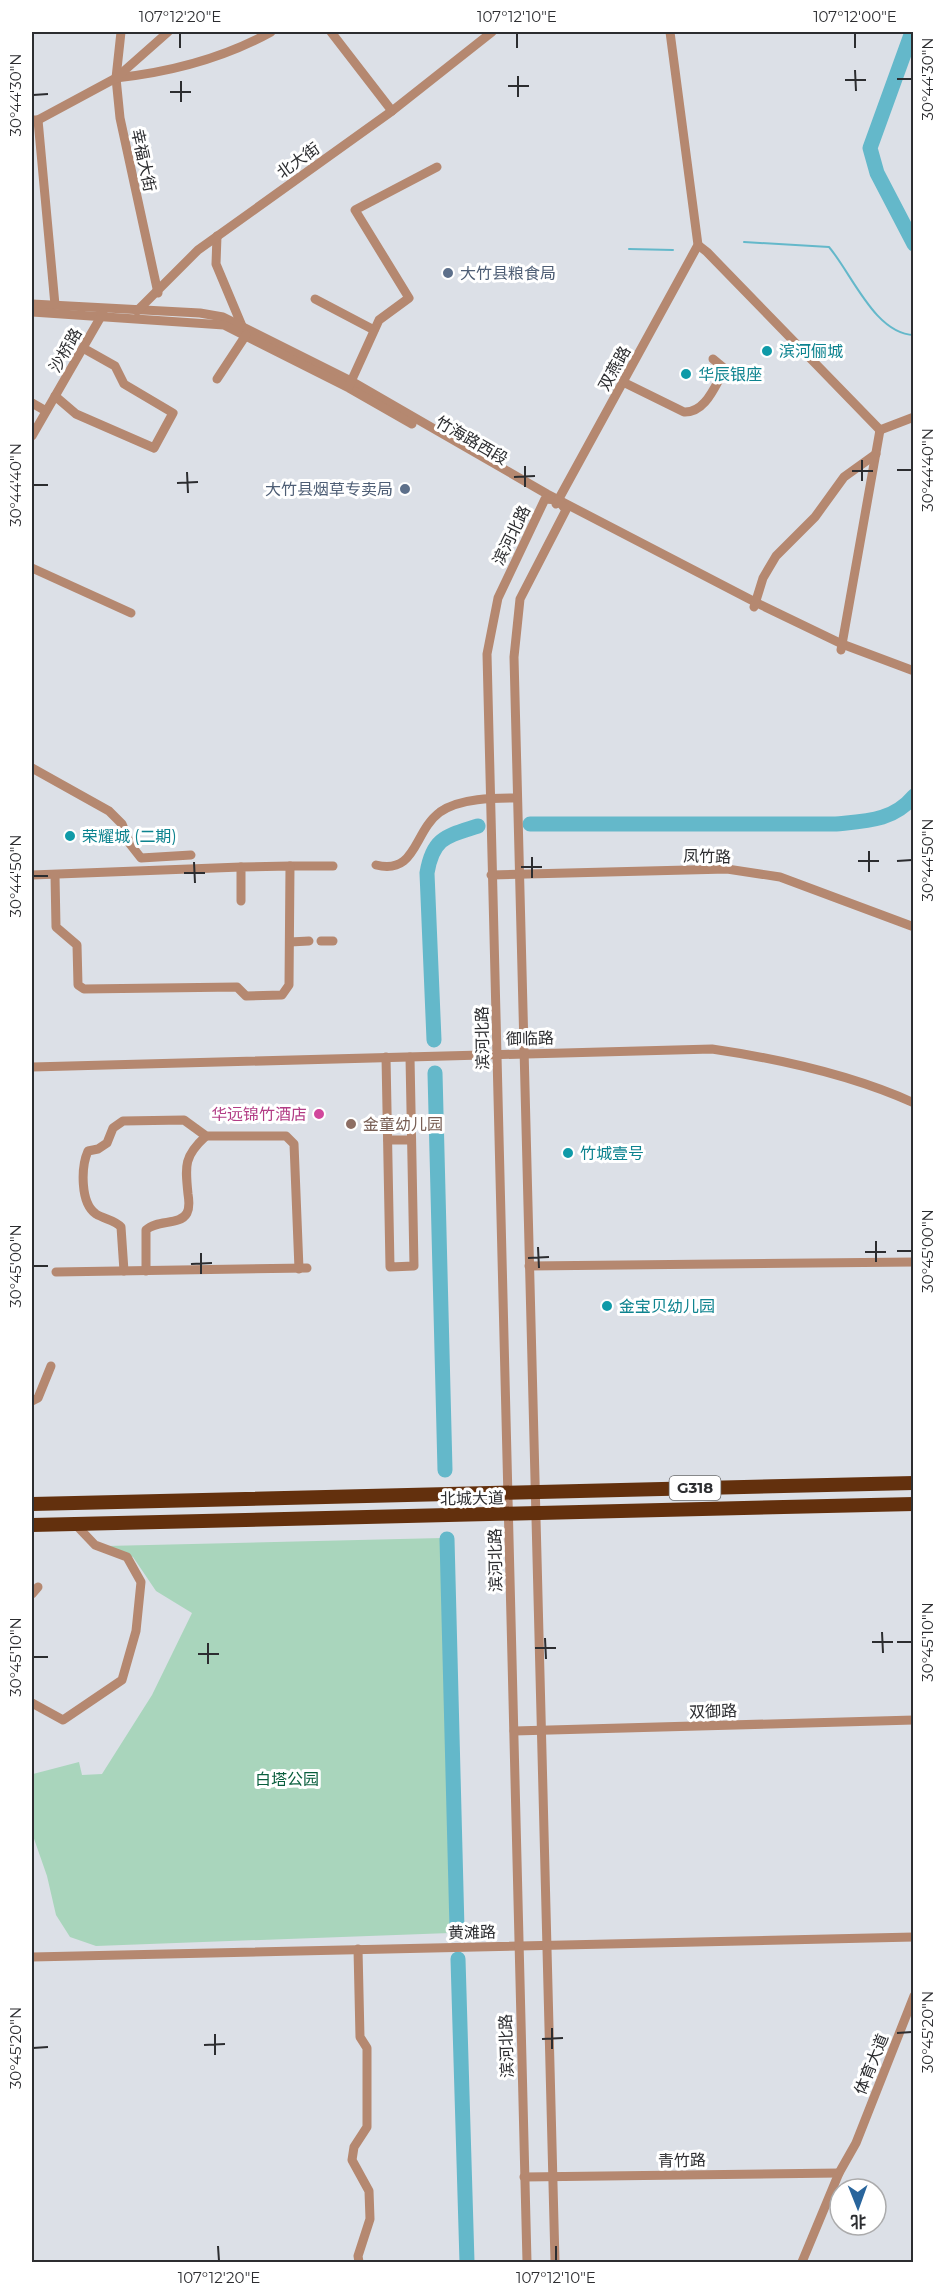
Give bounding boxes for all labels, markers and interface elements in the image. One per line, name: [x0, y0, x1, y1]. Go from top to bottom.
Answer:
text: 107°12'20"E: [139, 7, 221, 26]
text: 107°12'10"E: [477, 7, 557, 26]
text: 107°12'00"E: [813, 7, 897, 26]
text: 30°44'30"N: [918, 37, 937, 121]
text: 30°44'30"N: [6, 53, 25, 137]
street label: 幸福大街: [128, 127, 159, 193]
street label: 北大街: [273, 139, 323, 182]
place label: 大竹县粮食局: [460, 264, 556, 283]
marker: 大竹县粮食局: [441, 266, 455, 280]
street label: 沙桥路: [45, 325, 86, 376]
place label: 滨河俪城: [779, 342, 843, 361]
street label: 双燕路: [594, 343, 634, 394]
marker: 滨河俪城: [760, 344, 774, 358]
place label: 华辰银座: [698, 365, 762, 384]
marker: 华辰银座: [679, 367, 693, 381]
street label: 竹海路西段: [432, 412, 511, 469]
text: 30°44'40"N: [918, 428, 937, 512]
text: 30°44'40"N: [6, 443, 25, 527]
place label: 大竹县烟草专卖局: [265, 480, 393, 499]
marker: 大竹县烟草专卖局: [398, 482, 412, 496]
street label: 滨河北路: [489, 502, 534, 568]
text: 30°44'50"N: [918, 819, 937, 901]
place label: 荣耀城 (二期): [82, 827, 177, 846]
marker: 荣耀城 (二期): [63, 829, 77, 843]
text: 30°44'50"N: [6, 835, 25, 917]
street label: 凤竹路: [683, 847, 731, 866]
street label: 滨河北路: [472, 1006, 493, 1070]
street label: 御临路: [506, 1029, 554, 1048]
place label: 华远锦竹酒店: [211, 1105, 307, 1124]
marker: 华远锦竹酒店: [312, 1107, 326, 1121]
place label: 金童幼儿园: [363, 1115, 443, 1134]
marker: 金童幼儿园: [344, 1117, 358, 1131]
place label: 竹城壹号: [580, 1144, 644, 1163]
marker: 竹城壹号: [561, 1146, 575, 1160]
text: 30°45'00"N: [918, 1209, 937, 1293]
text: 30°45'00"N: [6, 1224, 25, 1308]
place label: 金宝贝幼儿园: [619, 1297, 715, 1316]
marker: 金宝贝幼儿园: [600, 1299, 614, 1313]
road number: G318: [670, 1476, 720, 1500]
street label: 北城大道: [440, 1488, 504, 1509]
street label: 滨河北路: [485, 1528, 506, 1592]
text: 30°45'10"N: [918, 1602, 937, 1682]
text: 30°45'10"N: [6, 1617, 25, 1697]
street label: 双御路: [689, 1701, 737, 1722]
park label: 白塔公园: [255, 1770, 319, 1789]
street label: 黄滩路: [448, 1923, 496, 1942]
text: 30°45'20"N: [918, 1991, 937, 2073]
text: 30°45'20"N: [6, 2007, 25, 2089]
street label: 滨河北路: [496, 2014, 517, 2078]
street label: 体育大道: [851, 2031, 892, 2097]
street label: 青竹路: [658, 2151, 706, 2170]
north arrow: [828, 2177, 888, 2237]
text: 北: [850, 2212, 866, 2231]
text: 107°12'20"E: [178, 2268, 260, 2287]
text: 107°12'10"E: [516, 2268, 596, 2287]

